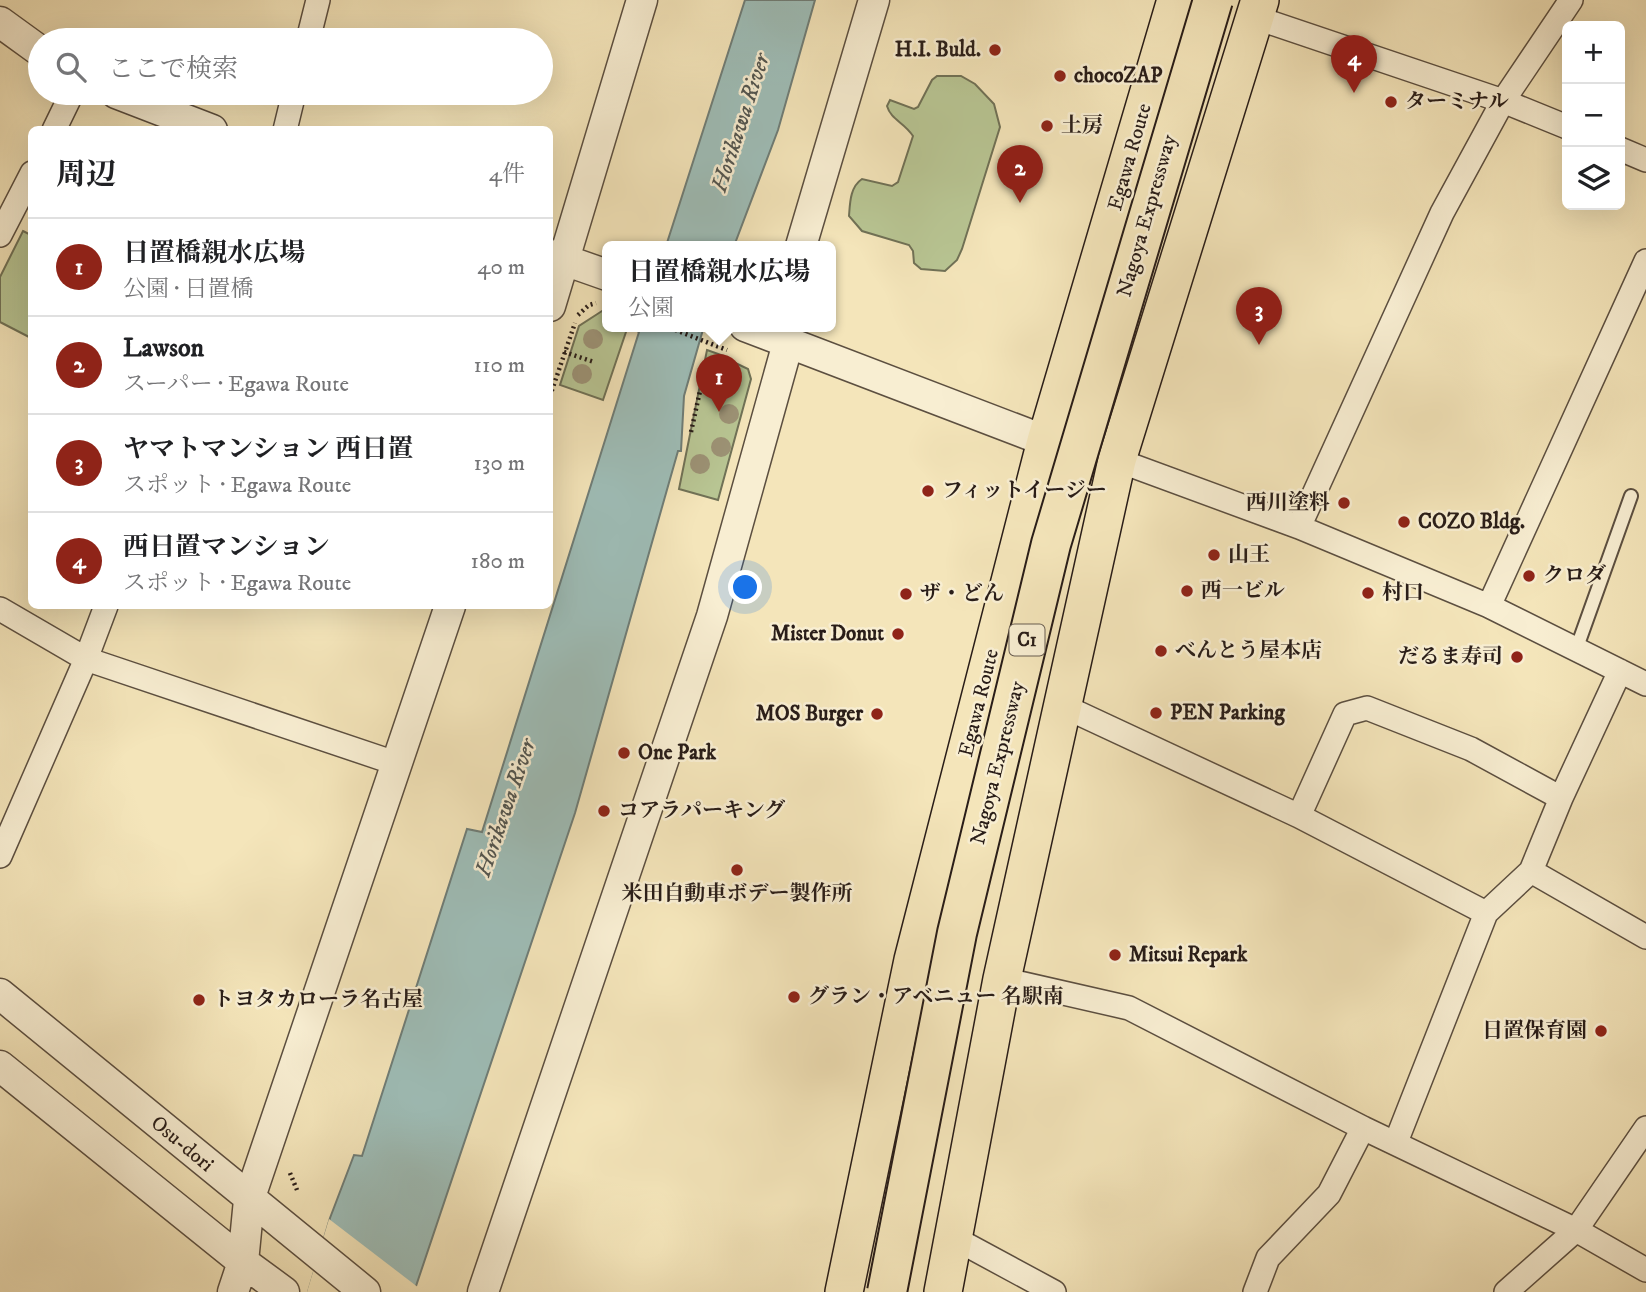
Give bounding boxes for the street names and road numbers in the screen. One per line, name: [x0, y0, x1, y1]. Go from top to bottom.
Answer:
street label: Egawa Route: [1102, 100, 1158, 214]
street label: Nagoya Expressway: [1111, 131, 1183, 300]
road number: C1: [1010, 624, 1044, 656]
street label: Egawa Route: [953, 646, 1005, 760]
street label: Nagoya Expressway: [965, 677, 1031, 848]
street label: Osu-dori: [145, 1110, 219, 1178]

